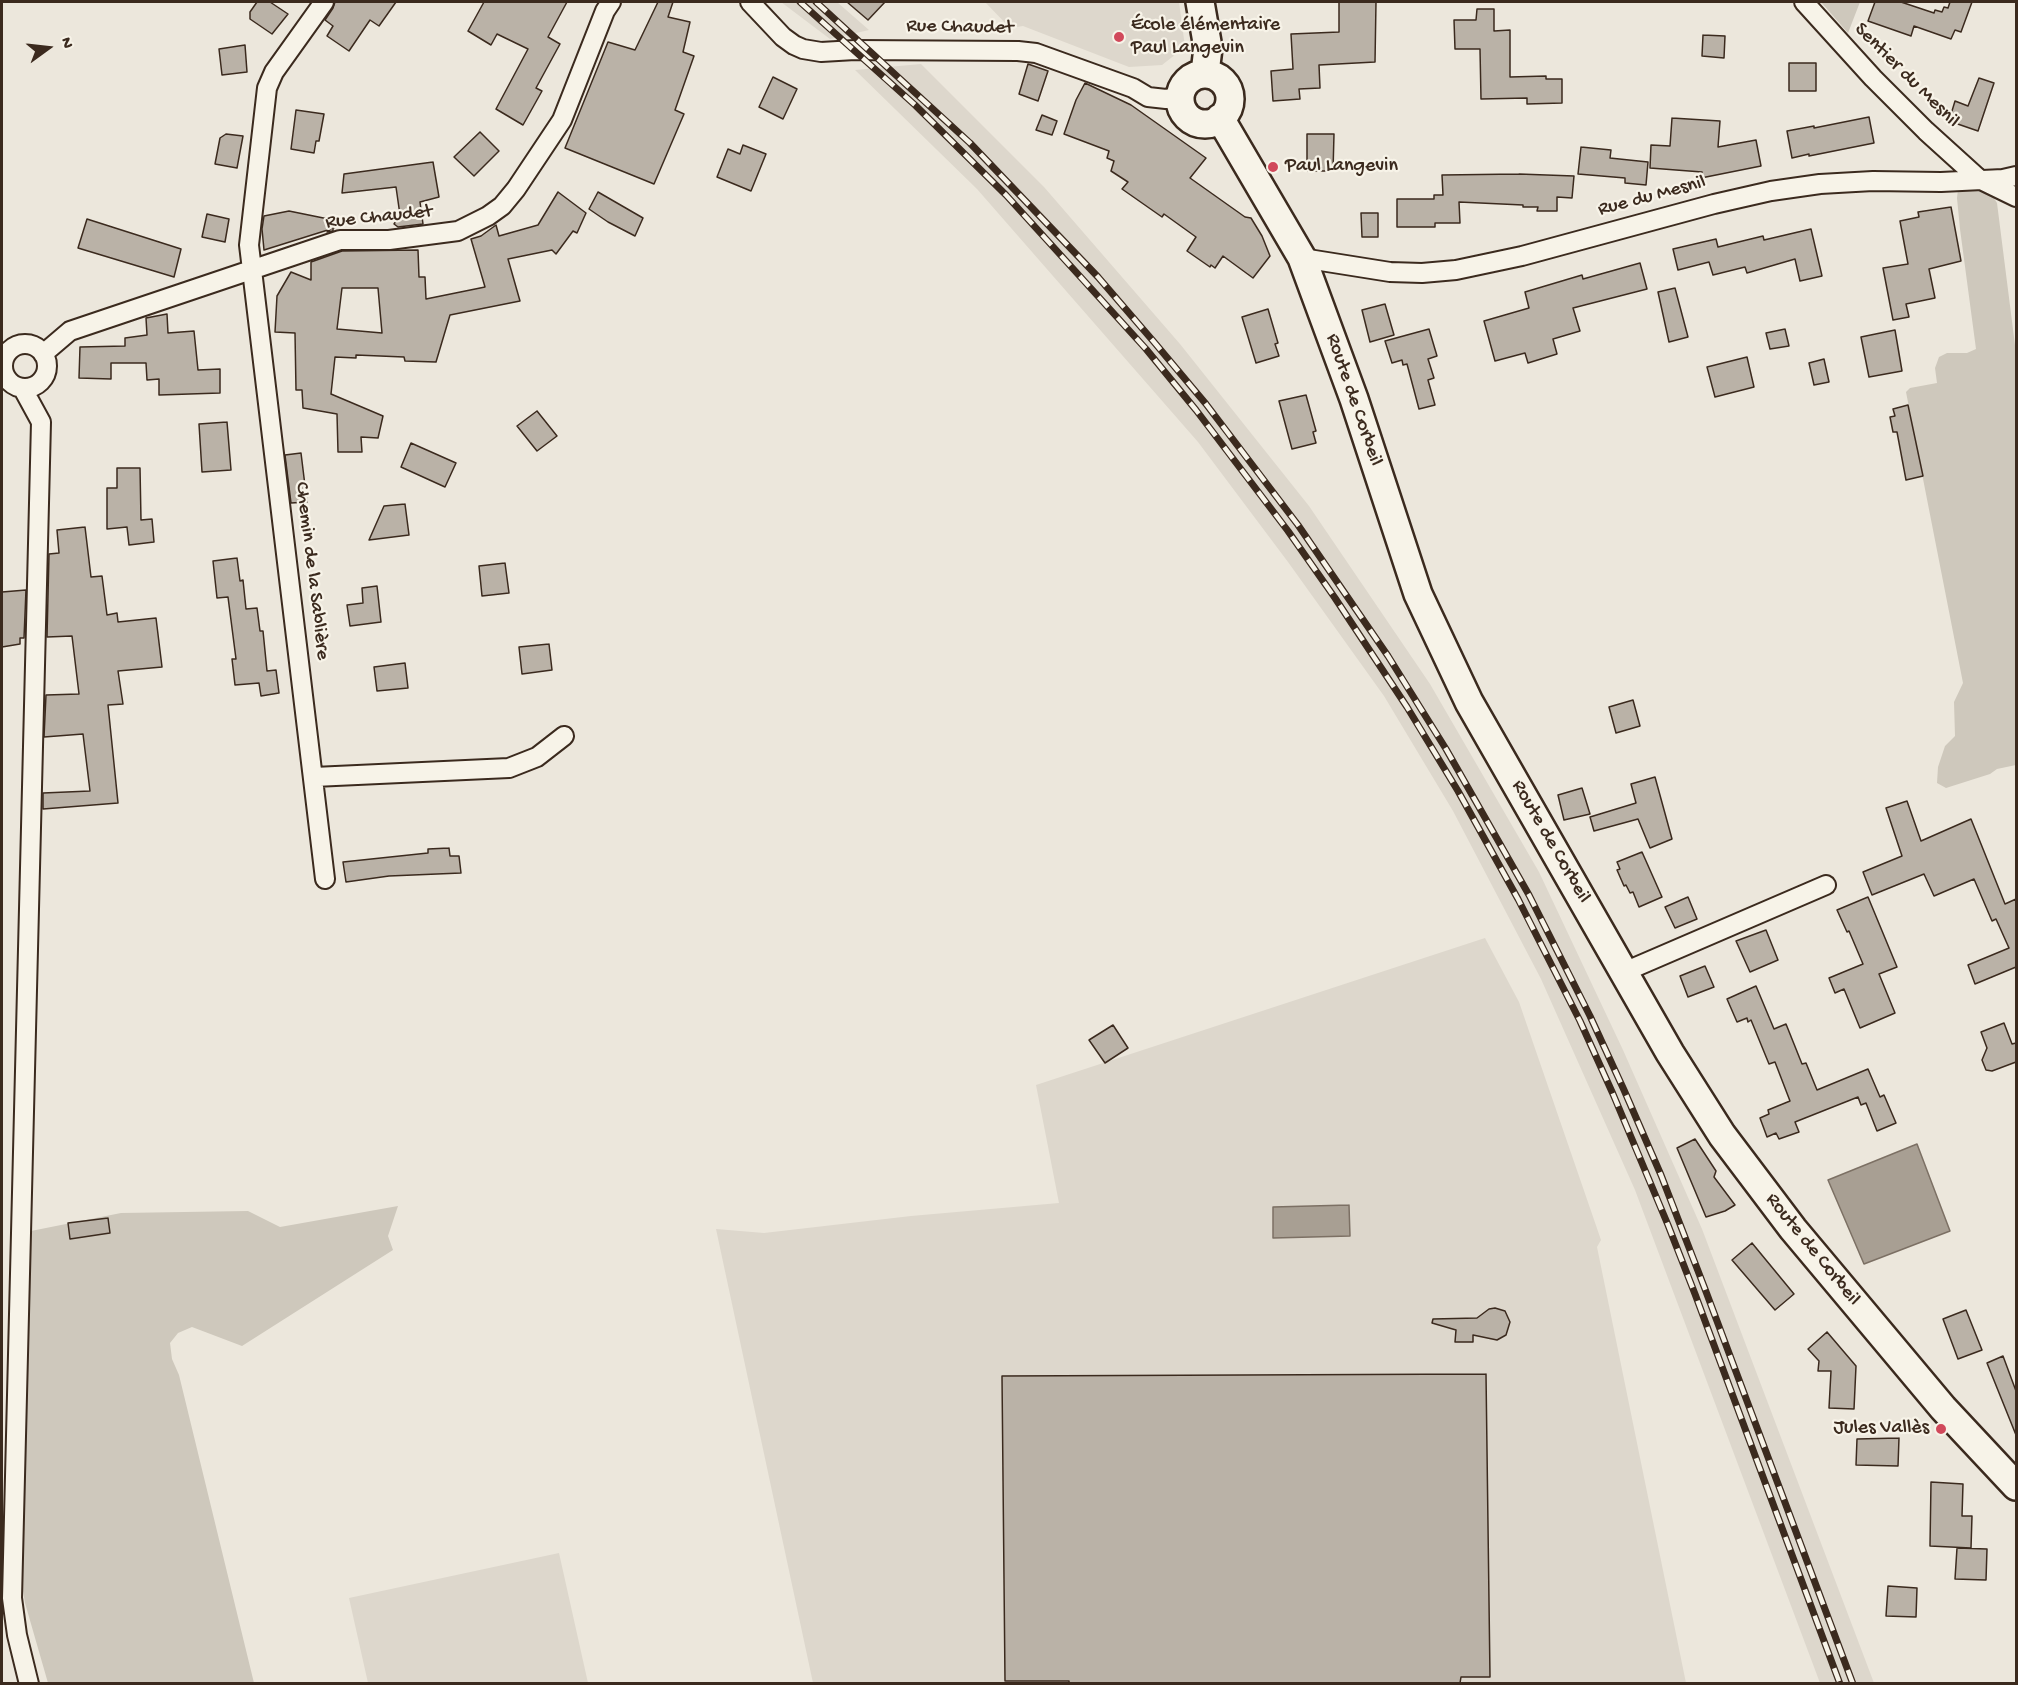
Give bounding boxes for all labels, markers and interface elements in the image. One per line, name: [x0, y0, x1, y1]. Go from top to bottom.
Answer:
place label: École élémentaire Paul Langevin: [1131, 14, 1280, 61]
street label: Rue Chaudet: [906, 15, 1014, 41]
north arrow: [18, 18, 78, 78]
street label: Sentier du Mesnil: [1848, 18, 1964, 134]
marker: École élémentaire Paul Langevin: [1112, 30, 1126, 44]
text: N: [55, 36, 76, 51]
place label: Paul Langevin: [1285, 155, 1398, 179]
marker: Paul Langevin: [1266, 160, 1280, 174]
street label: Rue du Mesnil: [1595, 171, 1709, 223]
street label: Rue Chaudet: [324, 200, 434, 236]
street label: Route de Corbeil: [1319, 331, 1387, 469]
street label: Chemin de la Sablière: [288, 481, 334, 661]
street label: Route de Corbeil: [1505, 776, 1595, 908]
street label: Route de Corbeil: [1759, 1189, 1865, 1311]
place label: Jules Vallès: [1833, 1417, 1929, 1441]
marker: Jules Vallès: [1934, 1422, 1948, 1436]

